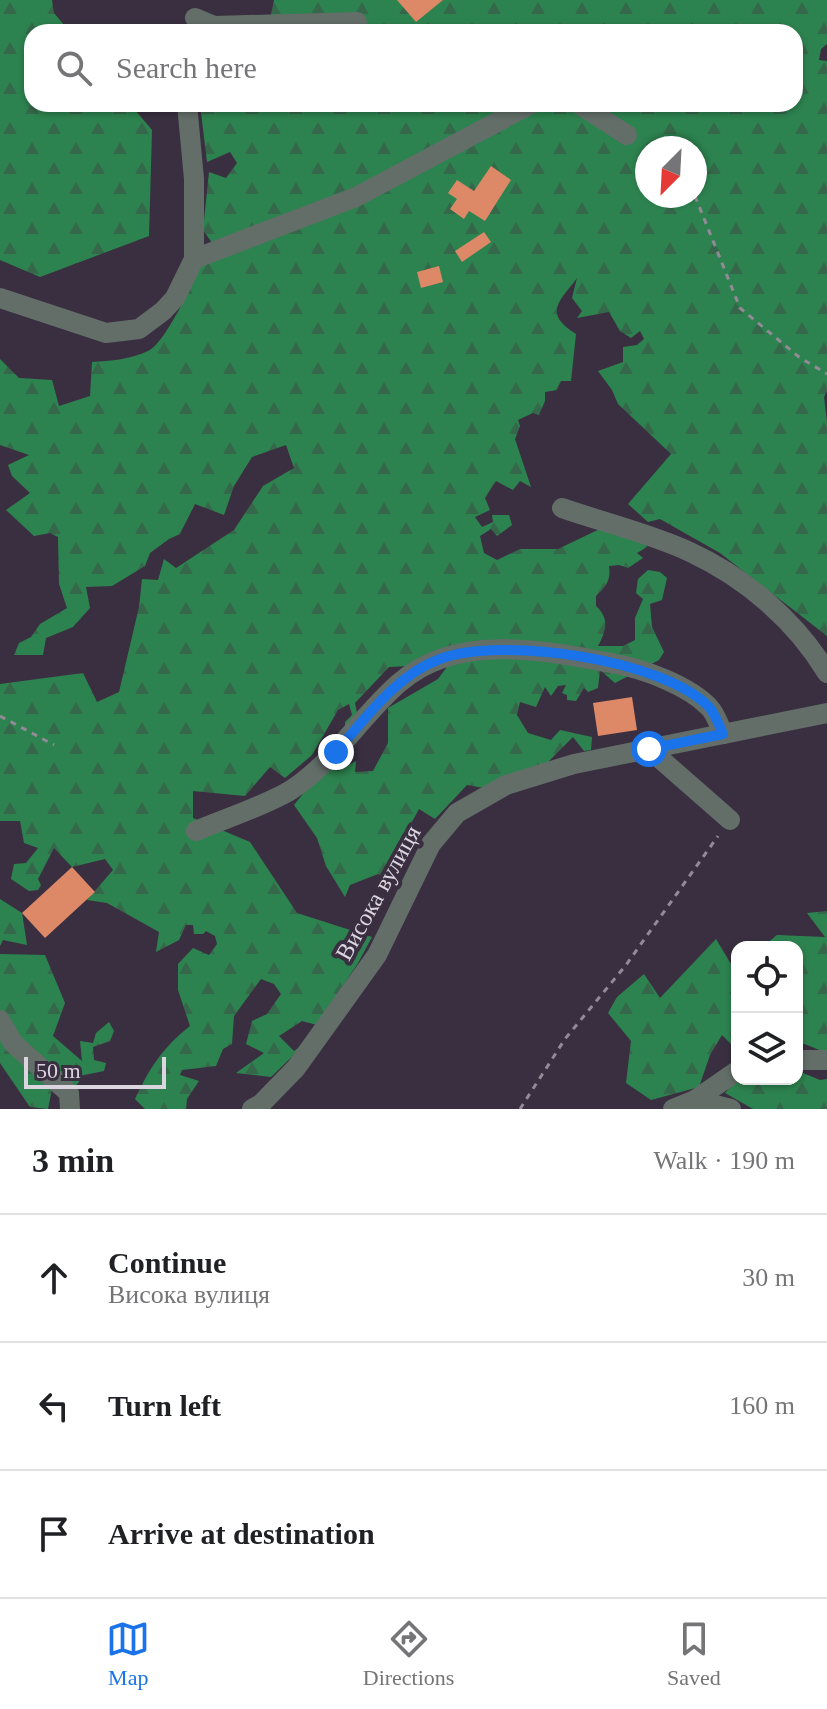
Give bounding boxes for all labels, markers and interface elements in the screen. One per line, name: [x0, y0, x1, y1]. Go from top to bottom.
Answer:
search box: [24, 24, 803, 112]
icon: search: [52, 46, 96, 90]
text: Search here: [116, 51, 257, 84]
north arrow: [635, 136, 707, 208]
route start: [631, 731, 667, 767]
route end: [318, 734, 354, 770]
street label: Висока вулиця: [330, 821, 426, 965]
map controls: [731, 941, 803, 1085]
button: locate: [731, 941, 803, 1013]
button: layers: [731, 1013, 803, 1085]
scale bar: [24, 1053, 166, 1089]
text: 50 m: [36, 1058, 81, 1083]
text: 3 min: [32, 1142, 114, 1179]
text: Walk · 190 m: [653, 1146, 795, 1175]
text: Continue: [108, 1246, 226, 1279]
icon: ahead: [32, 1256, 76, 1300]
text: 30 m: [742, 1263, 795, 1292]
text: Висока вулиця: [108, 1280, 270, 1309]
icon: left: [32, 1384, 76, 1428]
text: Turn left: [108, 1389, 221, 1422]
text: 160 m: [729, 1391, 795, 1420]
icon: arrive: [32, 1512, 76, 1556]
text: Arrive at destination: [108, 1517, 375, 1550]
tab: Map: [106, 1617, 150, 1691]
tab: Directions: [363, 1617, 454, 1691]
tab: Saved: [667, 1617, 721, 1691]

